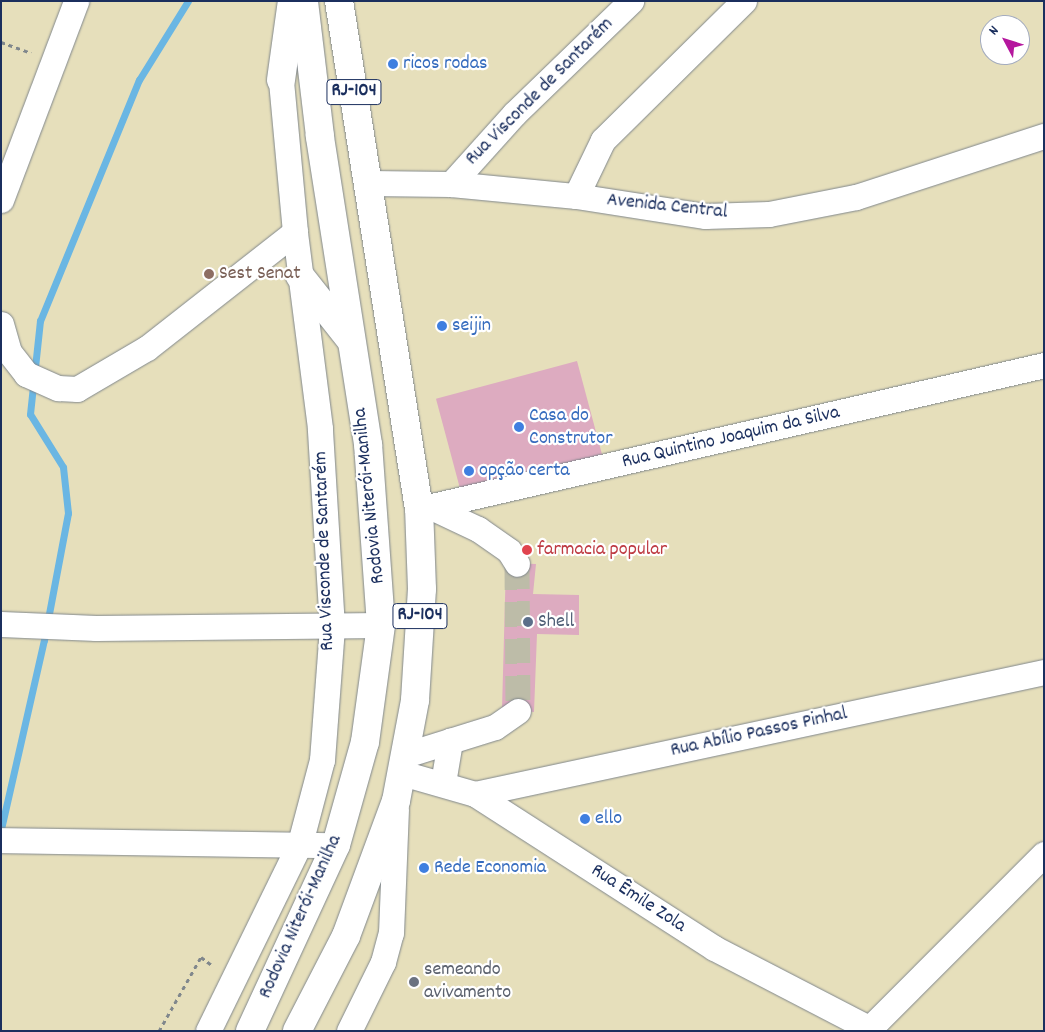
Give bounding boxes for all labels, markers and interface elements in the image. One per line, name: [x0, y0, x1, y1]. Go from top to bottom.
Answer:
street label: Rua Visconde de Santarém: [461, 13, 619, 171]
north arrow: [980, 15, 1030, 65]
text: N: [984, 22, 1004, 40]
place label: ricos rodas: [403, 52, 488, 76]
marker: ricos rodas: [387, 58, 399, 70]
road number: RJ-104: [325, 75, 383, 108]
street label: Avenida Central: [605, 189, 729, 225]
place label: Sest Senat: [219, 262, 301, 286]
marker: Sest Senat: [203, 268, 215, 280]
place label: seijin: [452, 314, 491, 338]
marker: seijin: [436, 320, 448, 332]
street label: Rua Quintino Joaquim da Silva: [620, 401, 842, 475]
place label: Casa do Construtor: [529, 404, 613, 451]
street label: Rodovia Niterói-Manilha: [349, 407, 391, 585]
marker: Casa do Construtor: [513, 421, 525, 433]
street label: Rua Visconde de Santarém: [310, 451, 340, 651]
place label: opção certa: [479, 459, 570, 483]
marker: opção certa: [463, 465, 475, 477]
place label: farmacia popular: [537, 538, 667, 562]
marker: farmacia popular: [521, 544, 533, 556]
road number: RJ-104: [391, 600, 449, 632]
place label: Shell: [538, 610, 574, 634]
marker: Shell: [522, 616, 534, 628]
street label: Rua Abílio Passos Pinhal: [668, 703, 850, 763]
place label: ello: [595, 807, 622, 831]
marker: ello: [579, 813, 591, 825]
street label: Rodovia Niterói-Manilha: [254, 831, 348, 1003]
place label: Rede Economia: [434, 856, 546, 880]
street label: Rua Êmile Zola: [586, 859, 690, 939]
marker: Rede Economia: [418, 862, 430, 874]
place label: semeando avivamento: [424, 958, 511, 1005]
marker: semeando avivamento: [408, 976, 420, 988]

